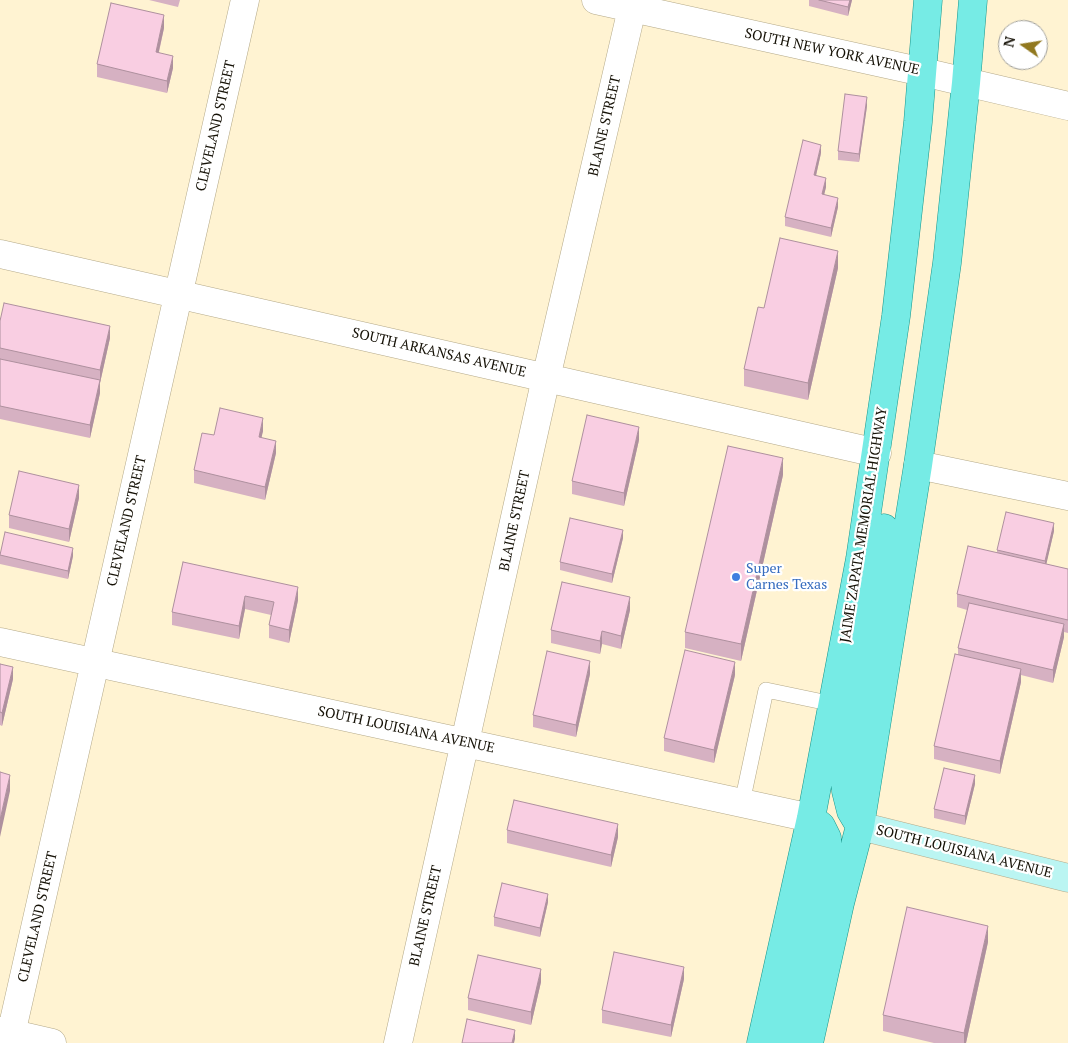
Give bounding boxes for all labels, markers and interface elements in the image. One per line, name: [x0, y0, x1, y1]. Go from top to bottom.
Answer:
north arrow: [998, 20, 1048, 70]
street label: SOUTH NEW YORK AVENUE: [743, 25, 921, 79]
text: N: [998, 34, 1019, 49]
street label: CLEVELAND STREET: [193, 59, 239, 193]
street label: BLAINE STREET: [585, 74, 625, 178]
street label: SOUTH ARKANSAS AVENUE: [350, 325, 528, 381]
street label: JAIME ZAPATA MEMORIAL HIGHWAY: [837, 406, 891, 644]
street label: CLEVELAND STREET: [104, 454, 150, 588]
street label: BLAINE STREET: [496, 469, 534, 573]
place label: Super Carnes Texas: [746, 561, 827, 594]
marker: Super Carnes Texas: [730, 571, 742, 583]
street label: SOUTH LOUISIANA AVENUE: [316, 703, 496, 757]
street label: SOUTH LOUISIANA AVENUE: [874, 822, 1054, 882]
street label: CLEVELAND STREET: [15, 850, 61, 984]
street label: BLAINE STREET: [406, 864, 446, 968]

